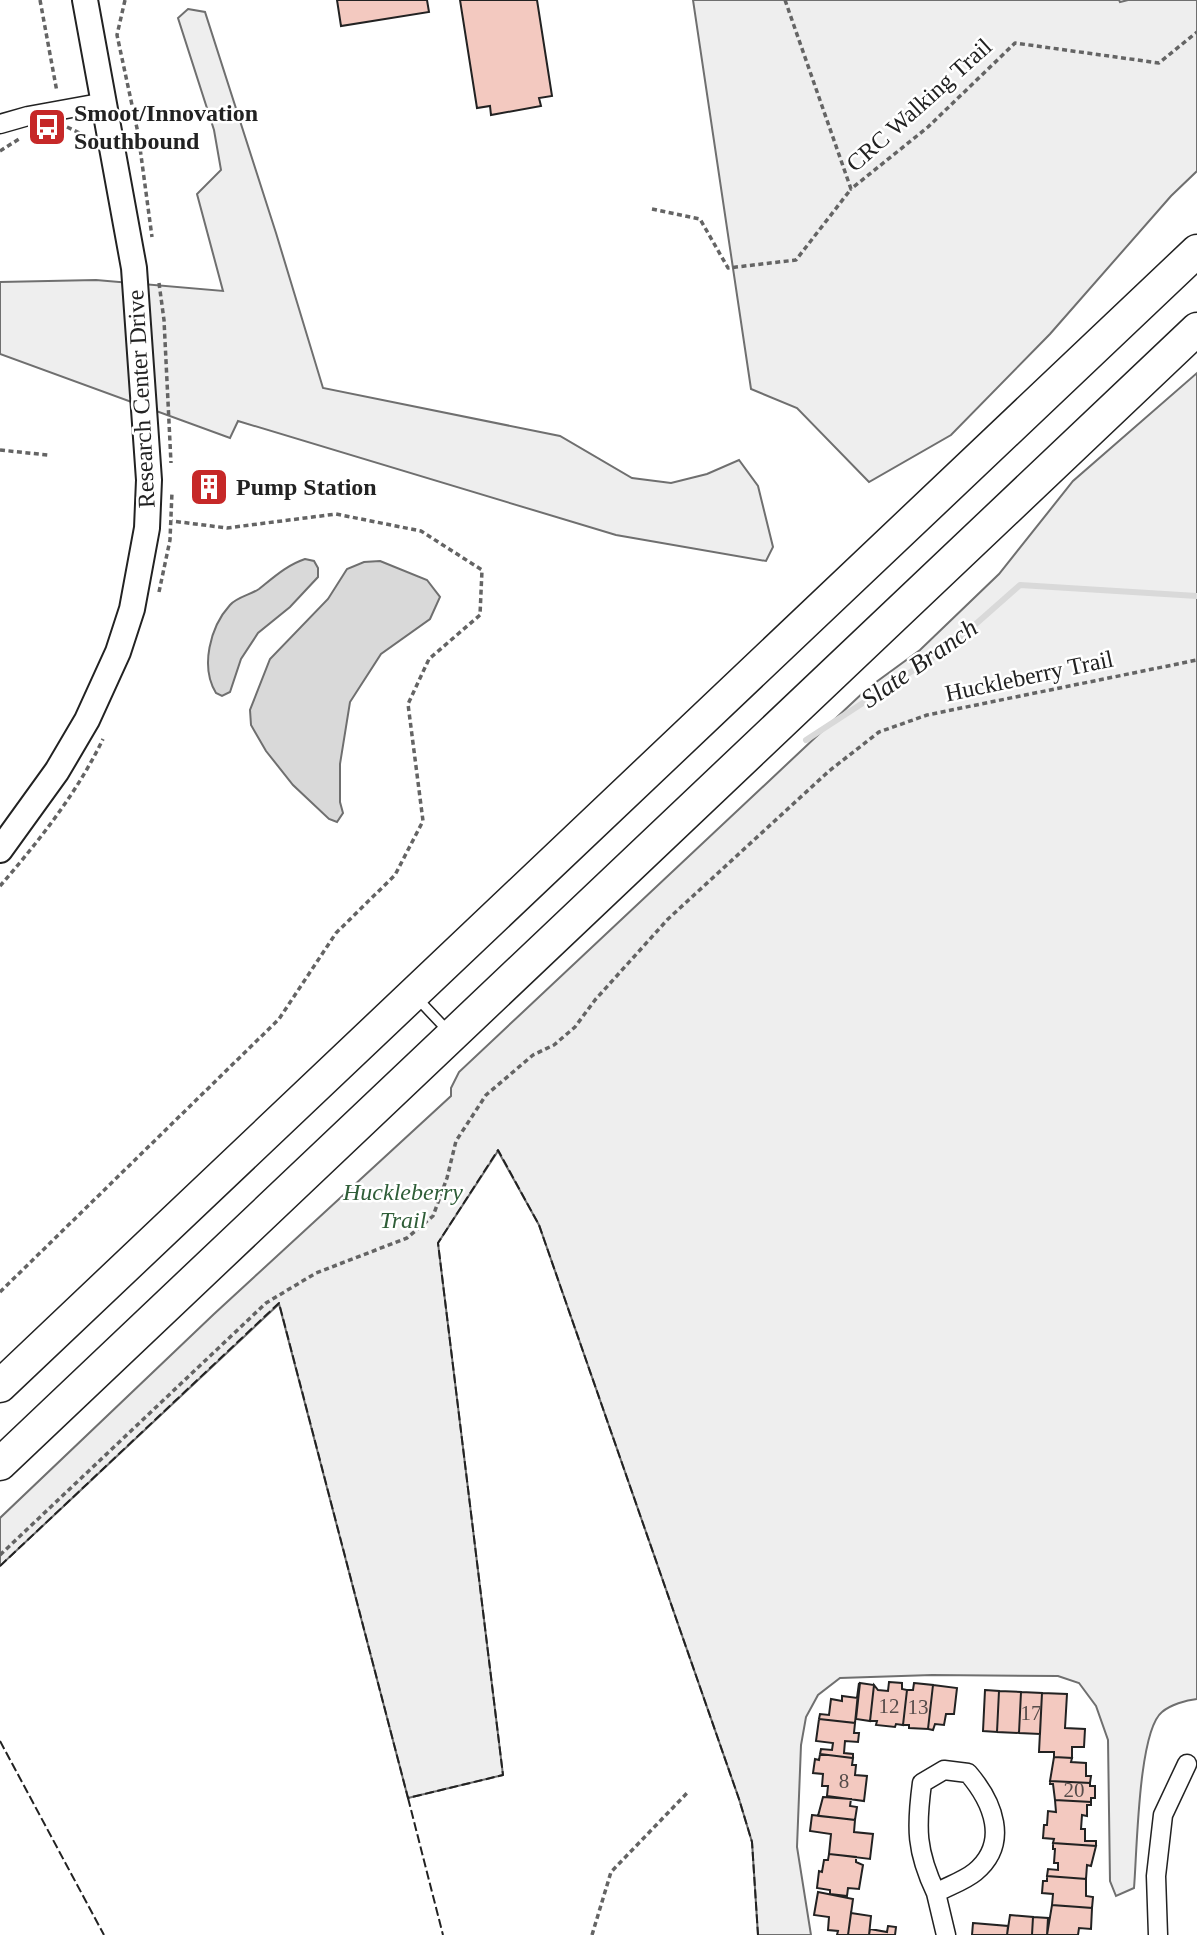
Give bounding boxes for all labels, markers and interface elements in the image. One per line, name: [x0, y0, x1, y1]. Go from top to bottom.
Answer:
street label: CRC Walking Trail: [841, 33, 997, 177]
place label: Smoot/Innovation Southbound: [74, 100, 258, 154]
bus stop icon: Smoot/Innovation Southbound: [26, 106, 68, 148]
street label: Research Center Drive: [122, 289, 160, 509]
building icon: Pump Station: [188, 466, 230, 508]
place label: Pump Station: [236, 474, 377, 500]
water label: Slate Branch: [856, 613, 983, 714]
street label: Huckleberry Trail: [943, 645, 1116, 707]
park label: Huckleberry Trail: [342, 1179, 463, 1233]
house number: 12: [879, 1694, 900, 1718]
house number: 13: [908, 1695, 929, 1719]
house number: 17: [1021, 1701, 1042, 1725]
house number: 8: [839, 1769, 849, 1793]
house number: 20: [1064, 1778, 1085, 1802]

